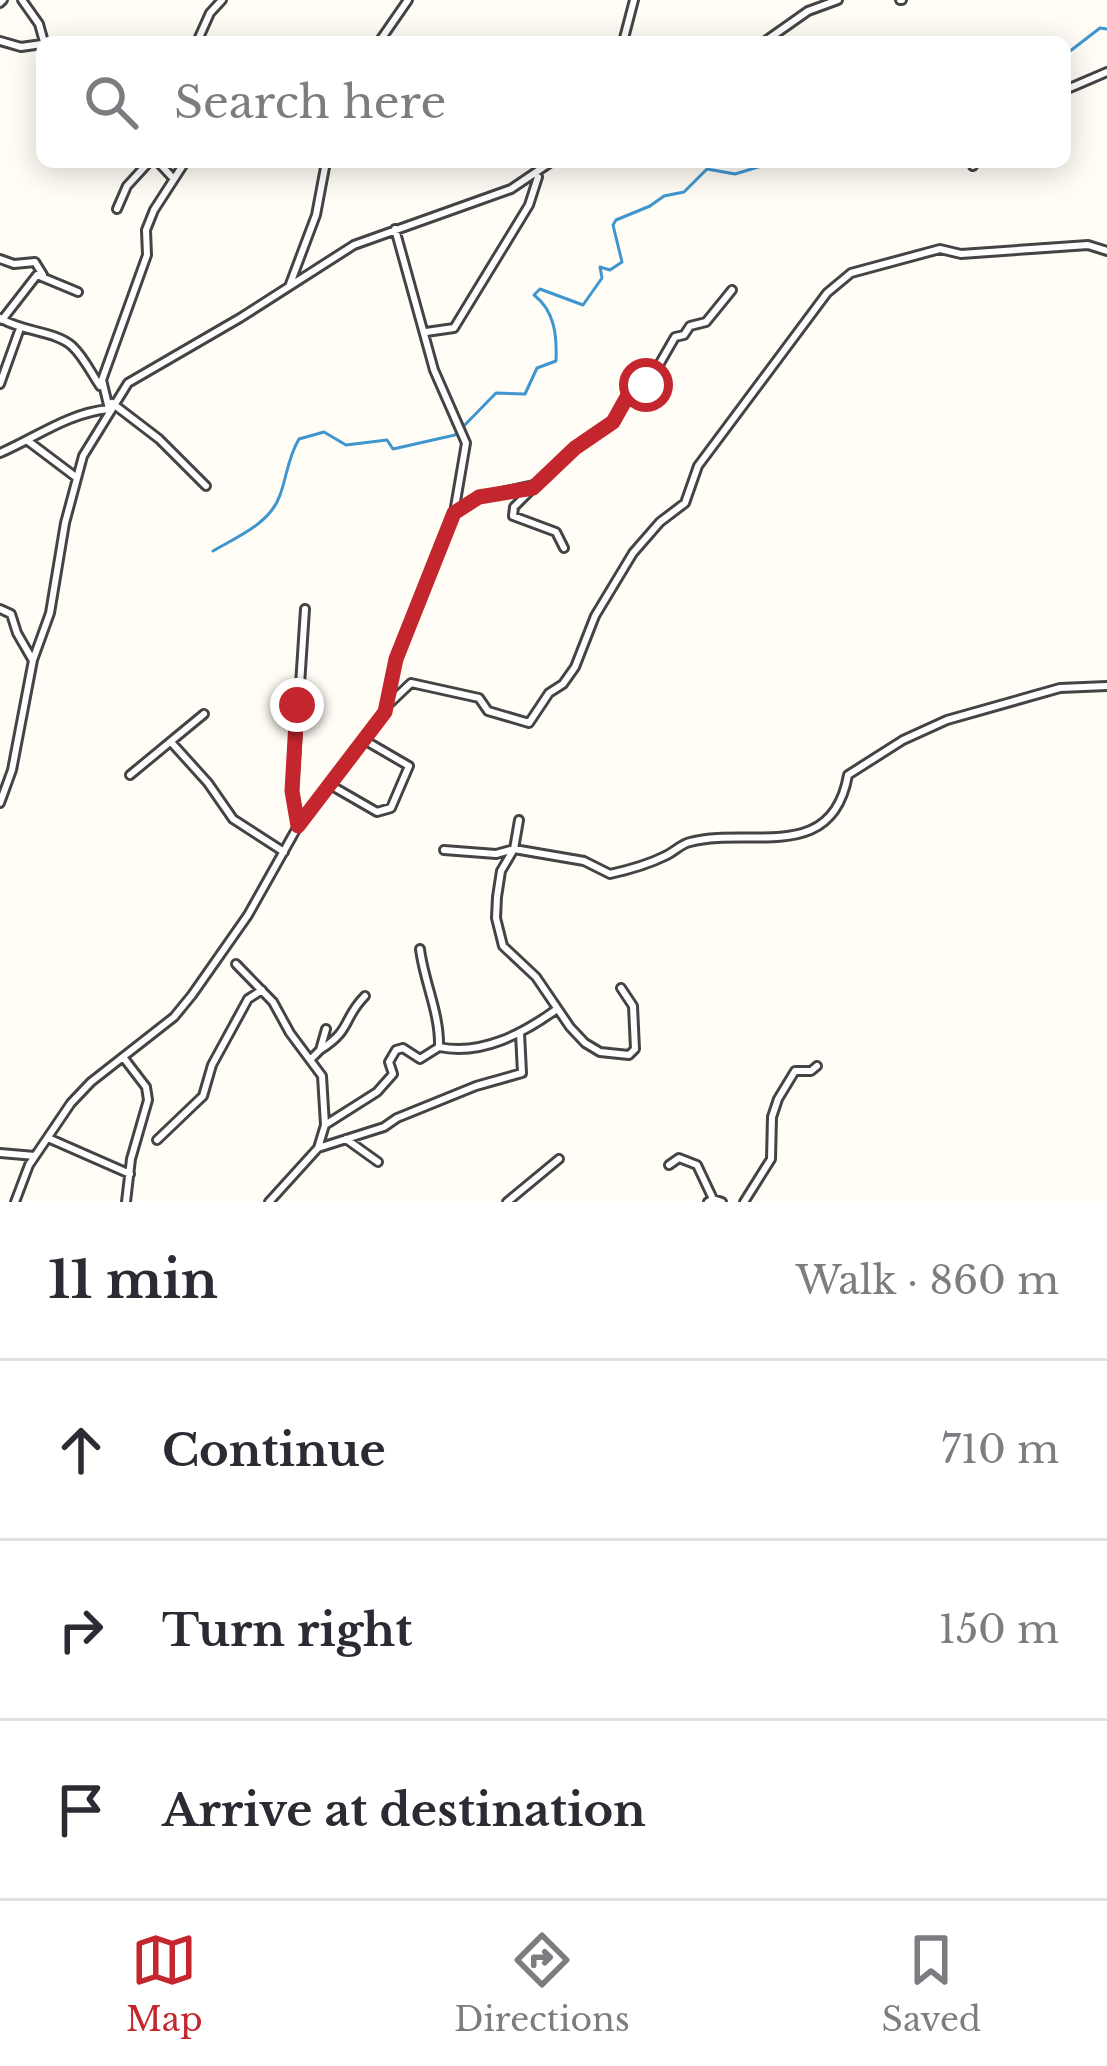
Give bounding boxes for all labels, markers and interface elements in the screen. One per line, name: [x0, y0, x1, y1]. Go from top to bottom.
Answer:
search box: [36, 36, 1071, 168]
icon: search: [78, 69, 144, 135]
text: Search here: [174, 74, 446, 130]
route start: [619, 358, 673, 412]
route end: [270, 678, 324, 732]
text: 11 min: [48, 1249, 218, 1312]
text: Walk · 860 m: [796, 1256, 1059, 1305]
icon: ahead: [48, 1417, 114, 1483]
text: Continue: [162, 1422, 386, 1478]
text: 710 m: [941, 1425, 1059, 1474]
icon: right: [48, 1597, 114, 1663]
text: Turn right: [162, 1602, 412, 1658]
text: 150 m: [939, 1605, 1059, 1654]
icon: arrive: [48, 1777, 114, 1843]
text: Arrive at destination: [162, 1782, 646, 1838]
tab: Map: [126, 1927, 203, 2040]
tab: Directions: [454, 1927, 630, 2040]
tab: Saved: [882, 1927, 981, 2040]

